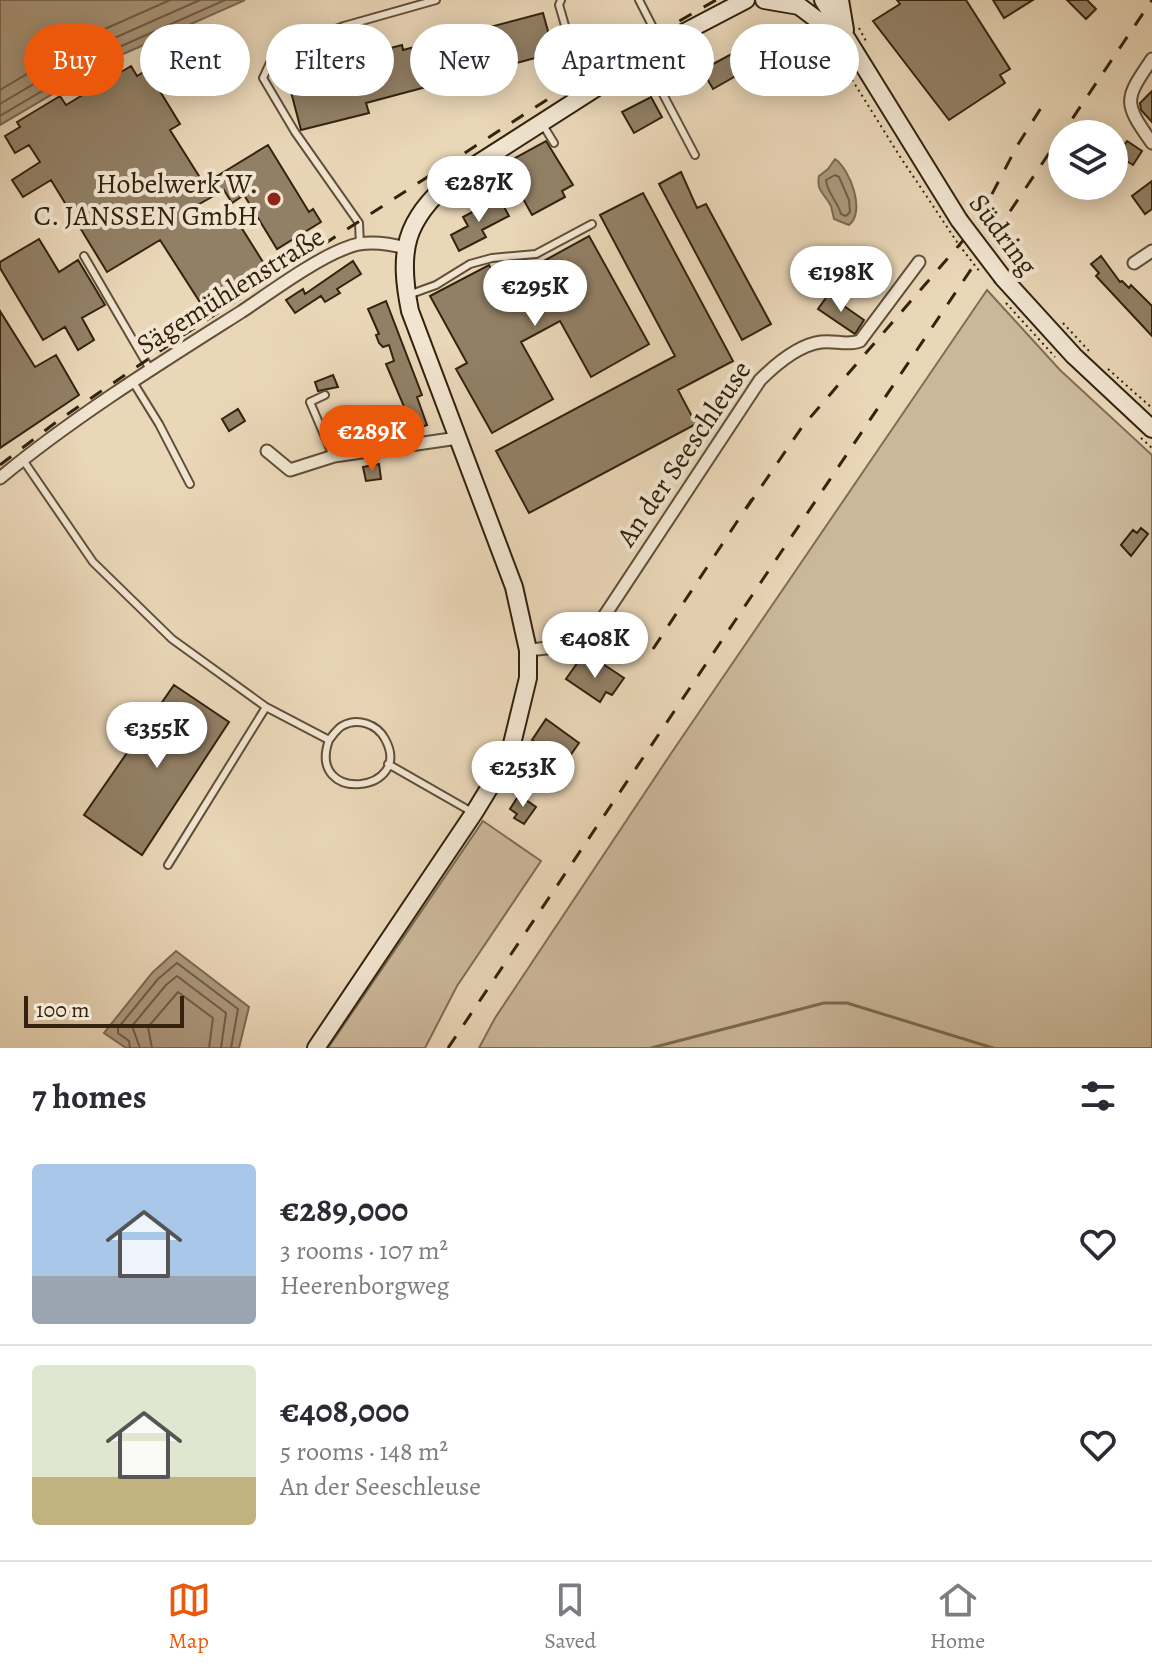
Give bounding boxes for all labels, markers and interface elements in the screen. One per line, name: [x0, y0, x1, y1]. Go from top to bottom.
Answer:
chip: Buy: [24, 24, 124, 96]
chip: Rent: [140, 24, 250, 96]
chip: Filters: [266, 24, 394, 96]
chip: New: [410, 24, 518, 96]
chip: Apartment: [534, 24, 714, 96]
chip: House: [730, 24, 859, 96]
map controls: [1048, 120, 1128, 200]
button: layers: [1048, 120, 1128, 200]
pin: €287K: [423, 156, 535, 224]
text: €287K: [445, 164, 513, 199]
place label: Hobelwerk W. C. JANSSEN GmbH: [33, 165, 258, 235]
street label: Südring: [960, 186, 1046, 283]
marker: Hobelwerk W. C. JANSSEN GmbH: [265, 190, 283, 208]
street label: Sägemühlenstraße: [129, 218, 332, 364]
pin: €198K: [785, 246, 897, 314]
text: €198K: [808, 254, 874, 289]
pin: €295K: [479, 260, 591, 328]
text: €295K: [501, 268, 569, 303]
street label: An der Seeschleuse: [607, 353, 760, 555]
pin: €289K: [316, 405, 428, 473]
text: €289K: [337, 413, 407, 448]
pin: €408K: [539, 612, 651, 680]
text: €408K: [560, 620, 630, 655]
pin: €355K: [101, 702, 213, 770]
text: €355K: [124, 710, 190, 745]
pin: €253K: [467, 741, 579, 809]
text: €253K: [490, 749, 556, 784]
scale bar: [24, 992, 184, 1028]
text: 100 m: [36, 995, 90, 1025]
text: 7 homes: [32, 1073, 147, 1120]
icon: filters: [1076, 1074, 1120, 1118]
text: €289,000: [280, 1186, 408, 1233]
icon: home: [96, 1196, 192, 1292]
icon: heart: [1076, 1222, 1120, 1266]
text: 3 rooms · 107 m²: [280, 1233, 448, 1268]
text: Heerenborgweg: [280, 1268, 449, 1303]
text: €408,000: [280, 1387, 409, 1434]
icon: home: [96, 1397, 192, 1493]
icon: heart: [1076, 1423, 1120, 1467]
text: 5 rooms · 148 m²: [280, 1434, 448, 1469]
text: An der Seeschleuse: [280, 1469, 481, 1504]
tab: Map: [167, 1578, 211, 1656]
tab: Saved: [544, 1578, 596, 1656]
tab: Home: [930, 1578, 985, 1656]

